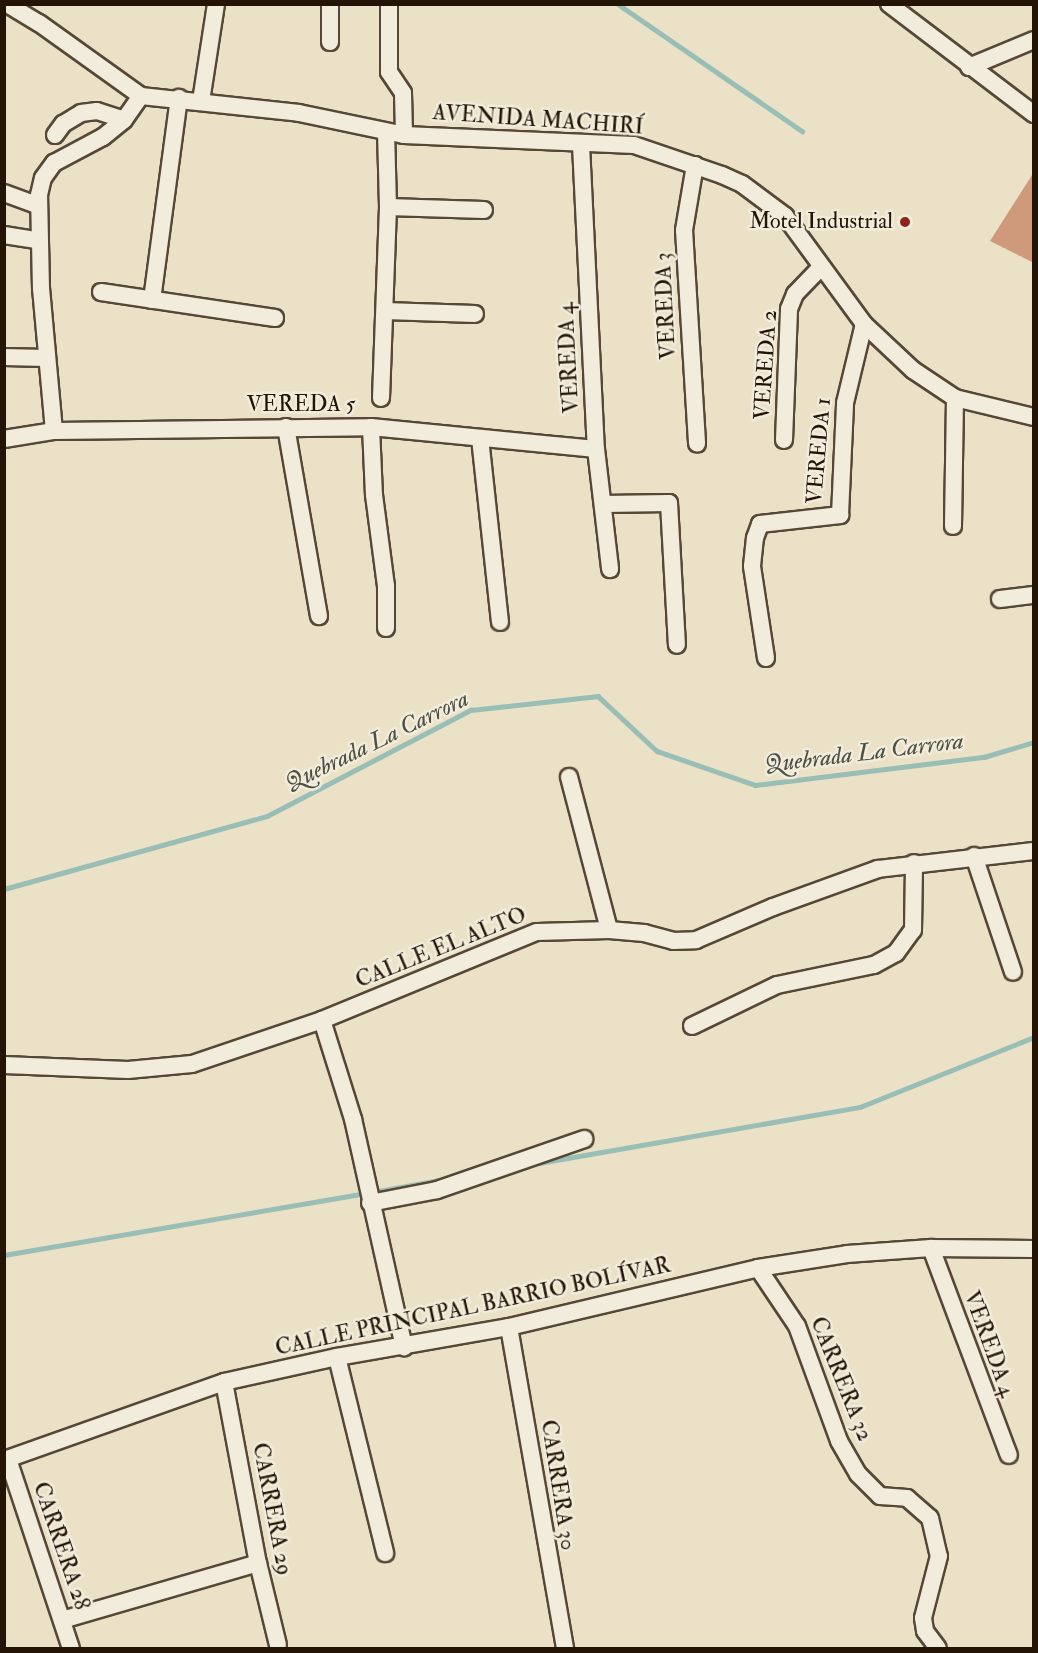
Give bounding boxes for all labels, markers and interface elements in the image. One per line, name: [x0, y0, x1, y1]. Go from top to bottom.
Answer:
street label: AVENIDA MACHIRÍ: [432, 99, 644, 141]
place label: Motel Industrial: [749, 209, 893, 235]
marker: Motel Industrial: [898, 215, 912, 229]
street label: VEREDA 3: [650, 252, 682, 360]
street label: VEREDA 4: [553, 302, 585, 414]
street label: VEREDA 2: [749, 309, 783, 421]
street label: VEREDA 5: [247, 392, 355, 418]
street label: VEREDA 1: [801, 397, 837, 505]
water label: Quebrada La Carrora: [281, 684, 473, 798]
water label: Quebrada La Carrora: [763, 726, 965, 780]
street label: CALLE EL ALTO: [352, 902, 530, 994]
street label: CALLE PRINCIPAL BARRIO BOLÍVAR: [273, 1252, 673, 1362]
street label: VEREDA 4: [958, 1287, 1020, 1401]
street label: CARRERA 32: [804, 1313, 878, 1445]
street label: CARRERA 30: [535, 1418, 581, 1552]
street label: CARRERA 29: [246, 1441, 298, 1577]
street label: CARRERA 28: [27, 1479, 95, 1613]

